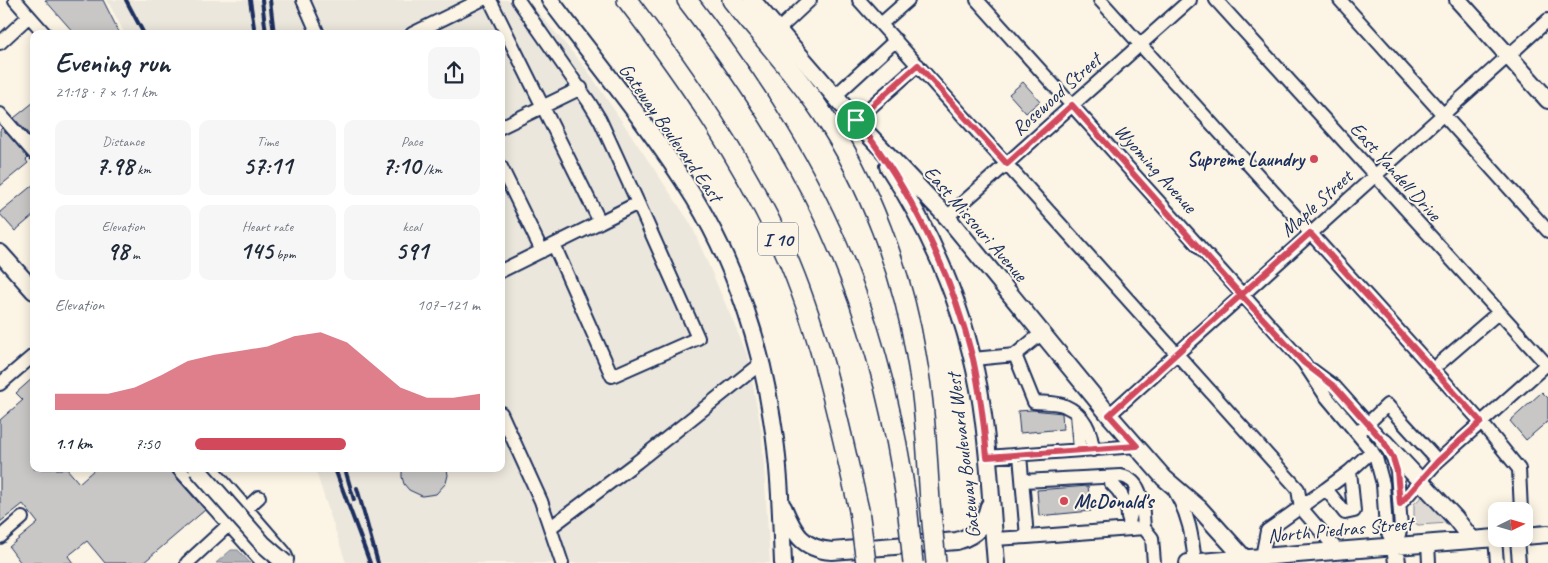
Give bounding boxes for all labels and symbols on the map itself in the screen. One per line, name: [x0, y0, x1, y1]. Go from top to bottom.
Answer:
street label: Rosewood Street: [1006, 45, 1109, 141]
street label: Gateway Boulevard East: [613, 58, 730, 209]
pin: [835, 99, 877, 141]
street label: East Yandell Drive: [1344, 116, 1448, 227]
street label: Wyoming Avenue: [1109, 118, 1203, 219]
place label: Supreme Laundry: [1187, 147, 1306, 172]
marker: Supreme Laundry: [1308, 153, 1320, 165]
street label: East Missouri Avenue: [918, 160, 1034, 288]
street label: Maple Street: [1275, 163, 1359, 242]
road number: I 10: [758, 222, 798, 255]
street label: Gateway Boulevard West: [941, 369, 986, 540]
place label: McDonald's: [1074, 489, 1155, 514]
marker: McDonald's: [1058, 495, 1070, 507]
north arrow: [1488, 502, 1532, 548]
street label: North Piedras Street: [1266, 510, 1417, 548]

